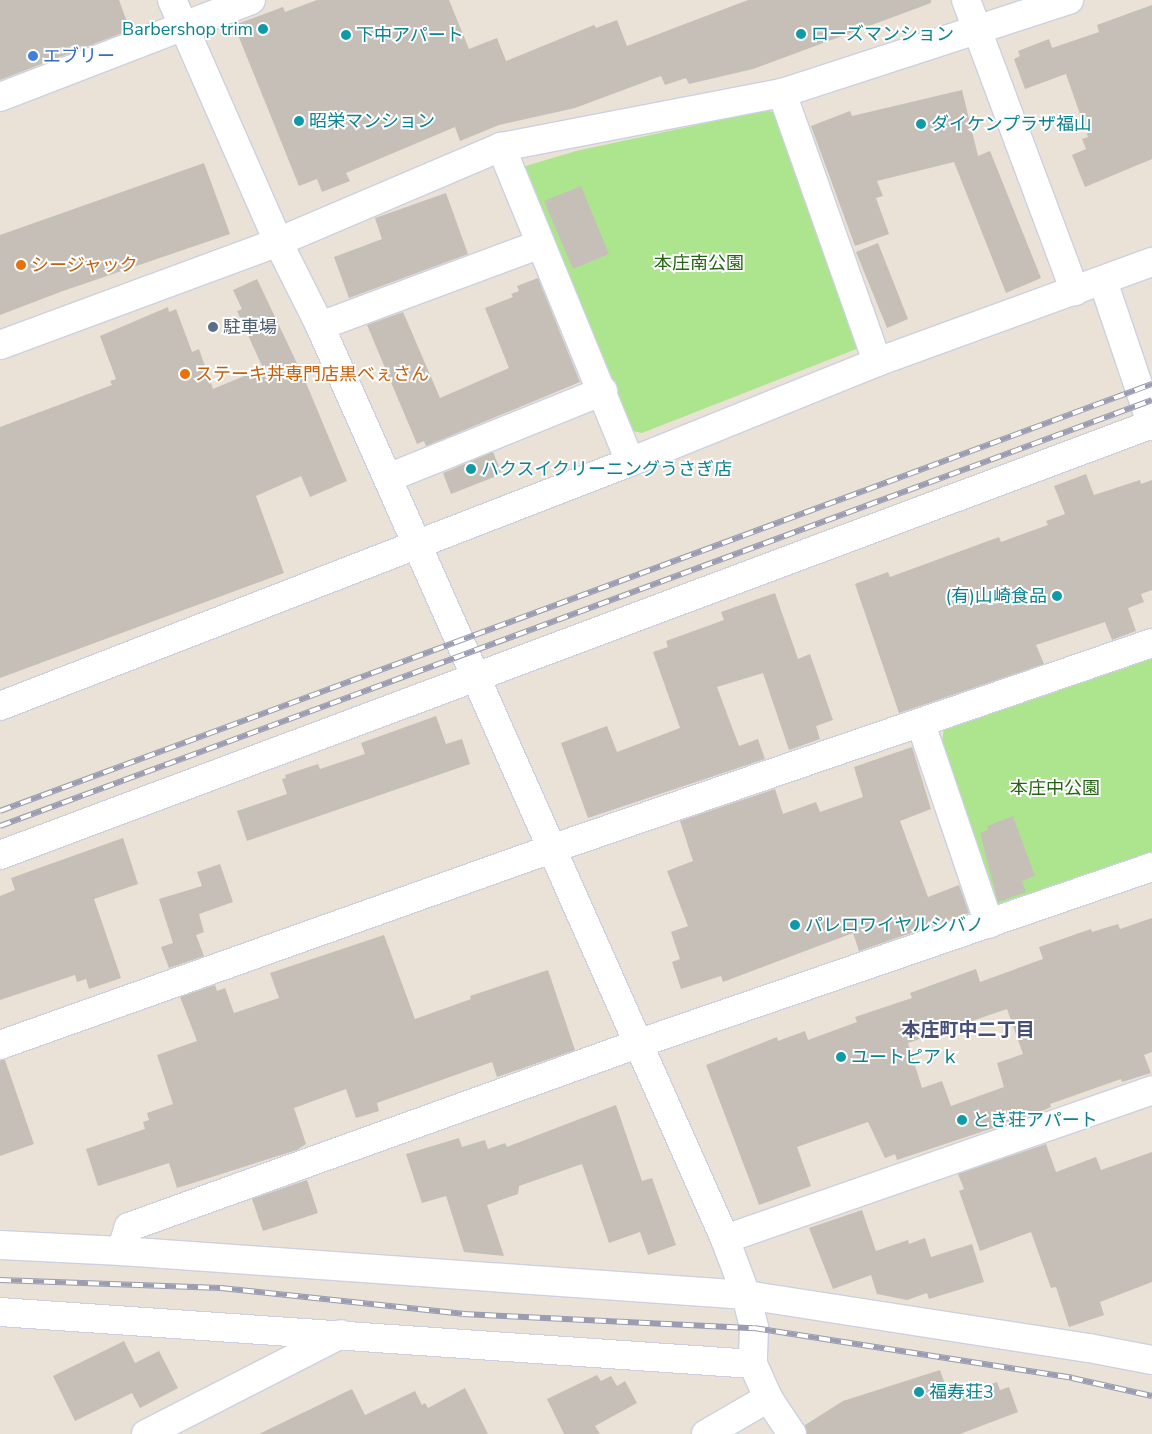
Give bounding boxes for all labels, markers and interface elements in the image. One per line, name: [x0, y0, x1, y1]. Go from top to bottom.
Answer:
place label: Barbershop trim: [122, 18, 253, 40]
marker: Barbershop trim: [257, 23, 269, 35]
place label: ローズマンション: [811, 23, 955, 45]
place label: 下中アパート: [356, 24, 464, 46]
marker: ローズマンション: [795, 28, 807, 40]
marker: 下中アパート: [340, 29, 352, 41]
place label: エブリー: [43, 45, 115, 67]
marker: エブリー: [27, 50, 39, 62]
place label: 昭栄マンション: [309, 110, 435, 132]
place label: ダイケンプラザ福山: [931, 113, 1093, 135]
marker: 昭栄マンション: [293, 115, 305, 127]
marker: ダイケンプラザ福山: [915, 118, 927, 130]
park label: 本庄南公園: [654, 252, 744, 274]
place label: シージャック: [31, 254, 139, 276]
marker: シージャック: [15, 259, 27, 271]
place label: 駐車場: [223, 316, 277, 338]
marker: 駐車場: [207, 321, 219, 333]
place label: ステーキ丼専門店黒べぇさん: [195, 363, 429, 385]
marker: ステーキ丼専門店黒べぇさん: [179, 368, 191, 380]
place label: ハクスイクリーニングうさぎ店: [481, 458, 733, 480]
marker: ハクスイクリーニングうさぎ店: [465, 463, 477, 475]
place label: (有)山崎食品: [946, 585, 1047, 607]
marker: (有)山崎食品: [1051, 590, 1063, 602]
park label: 本庄中公園: [1010, 777, 1100, 799]
place label: パレロワイヤルシバノ: [805, 914, 985, 936]
marker: パレロワイヤルシバノ: [789, 919, 801, 931]
district label: 本庄町中二丁目: [902, 1020, 1034, 1042]
place label: ユートピアｋ: [851, 1046, 959, 1068]
marker: ユートピアｋ: [835, 1051, 847, 1063]
place label: とき荘アパート: [972, 1109, 1098, 1131]
marker: とき荘アパート: [956, 1114, 968, 1126]
place label: 福寿荘3: [929, 1381, 994, 1403]
marker: 福寿荘3: [913, 1386, 925, 1398]

